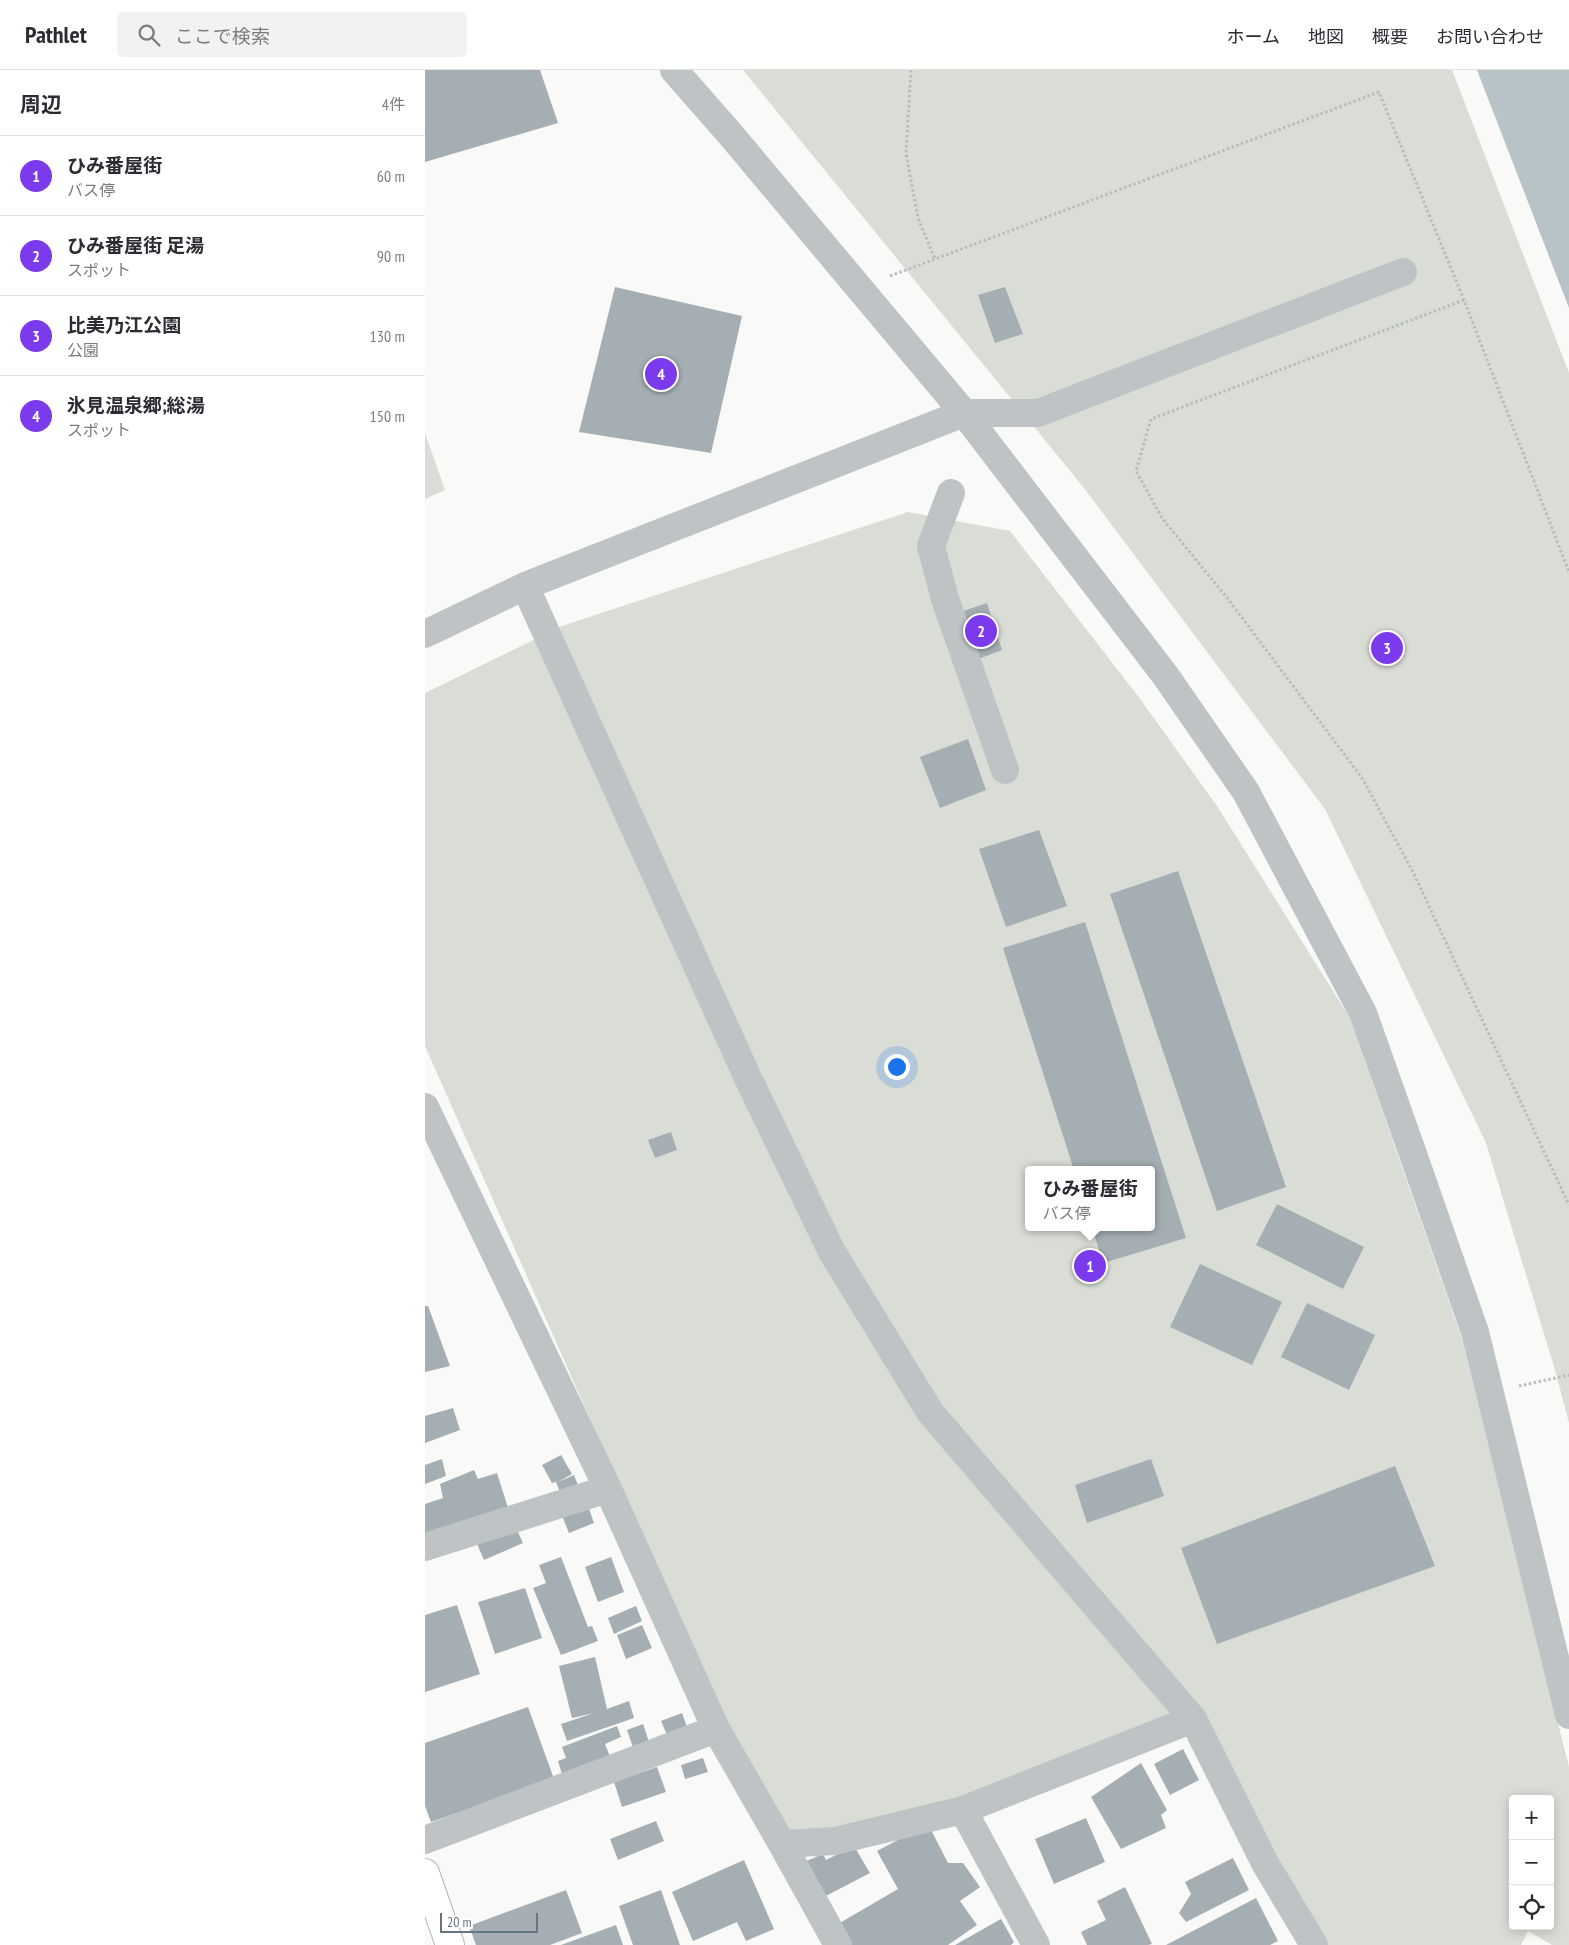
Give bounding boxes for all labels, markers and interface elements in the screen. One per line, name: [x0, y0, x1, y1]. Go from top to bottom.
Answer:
search box: [117, 12, 467, 57]
text: Pathlet: [25, 19, 87, 50]
icon: search: [135, 21, 163, 49]
text: ここで検索: [175, 24, 270, 48]
text: ホーム: [1227, 25, 1280, 48]
text: 地図: [1308, 25, 1344, 48]
text: 概要: [1372, 25, 1408, 48]
text: お問い合わせ: [1436, 25, 1544, 48]
text: 周辺: [20, 91, 62, 118]
text: 4件: [382, 94, 405, 114]
text: ひみ番屋街: [67, 153, 162, 177]
text: 1: [32, 166, 40, 186]
text: 60 m: [377, 166, 405, 186]
text: バス停: [67, 180, 115, 200]
text: ひみ番屋街 足湯: [67, 233, 204, 257]
text: 2: [32, 246, 40, 266]
text: 90 m: [377, 246, 405, 266]
text: スポット: [67, 260, 131, 280]
text: 比美乃江公園: [67, 313, 181, 337]
text: 3: [32, 326, 40, 346]
text: 130 m: [370, 326, 405, 346]
text: 公園: [67, 340, 99, 360]
pin: 4: [645, 355, 677, 393]
text: 氷見温泉郷;総湯: [67, 393, 205, 417]
text: 4: [32, 406, 40, 426]
text: 150 m: [370, 406, 405, 426]
text: スポット: [67, 420, 131, 440]
pin: 2: [965, 612, 997, 650]
pin: 3: [1371, 629, 1403, 667]
your location: [884, 1054, 910, 1080]
popup: [1025, 1166, 1155, 1231]
text: ひみ番屋街: [1042, 1176, 1138, 1200]
text: バス停: [1042, 1203, 1091, 1223]
pin: 1: [1074, 1247, 1106, 1285]
map controls: [1509, 1795, 1554, 1930]
button: +: [1509, 1795, 1554, 1840]
button: −: [1509, 1840, 1554, 1885]
button: locate: [1509, 1885, 1554, 1930]
scale bar: [440, 1910, 537, 1933]
text: 20 m: [447, 1913, 472, 1931]

